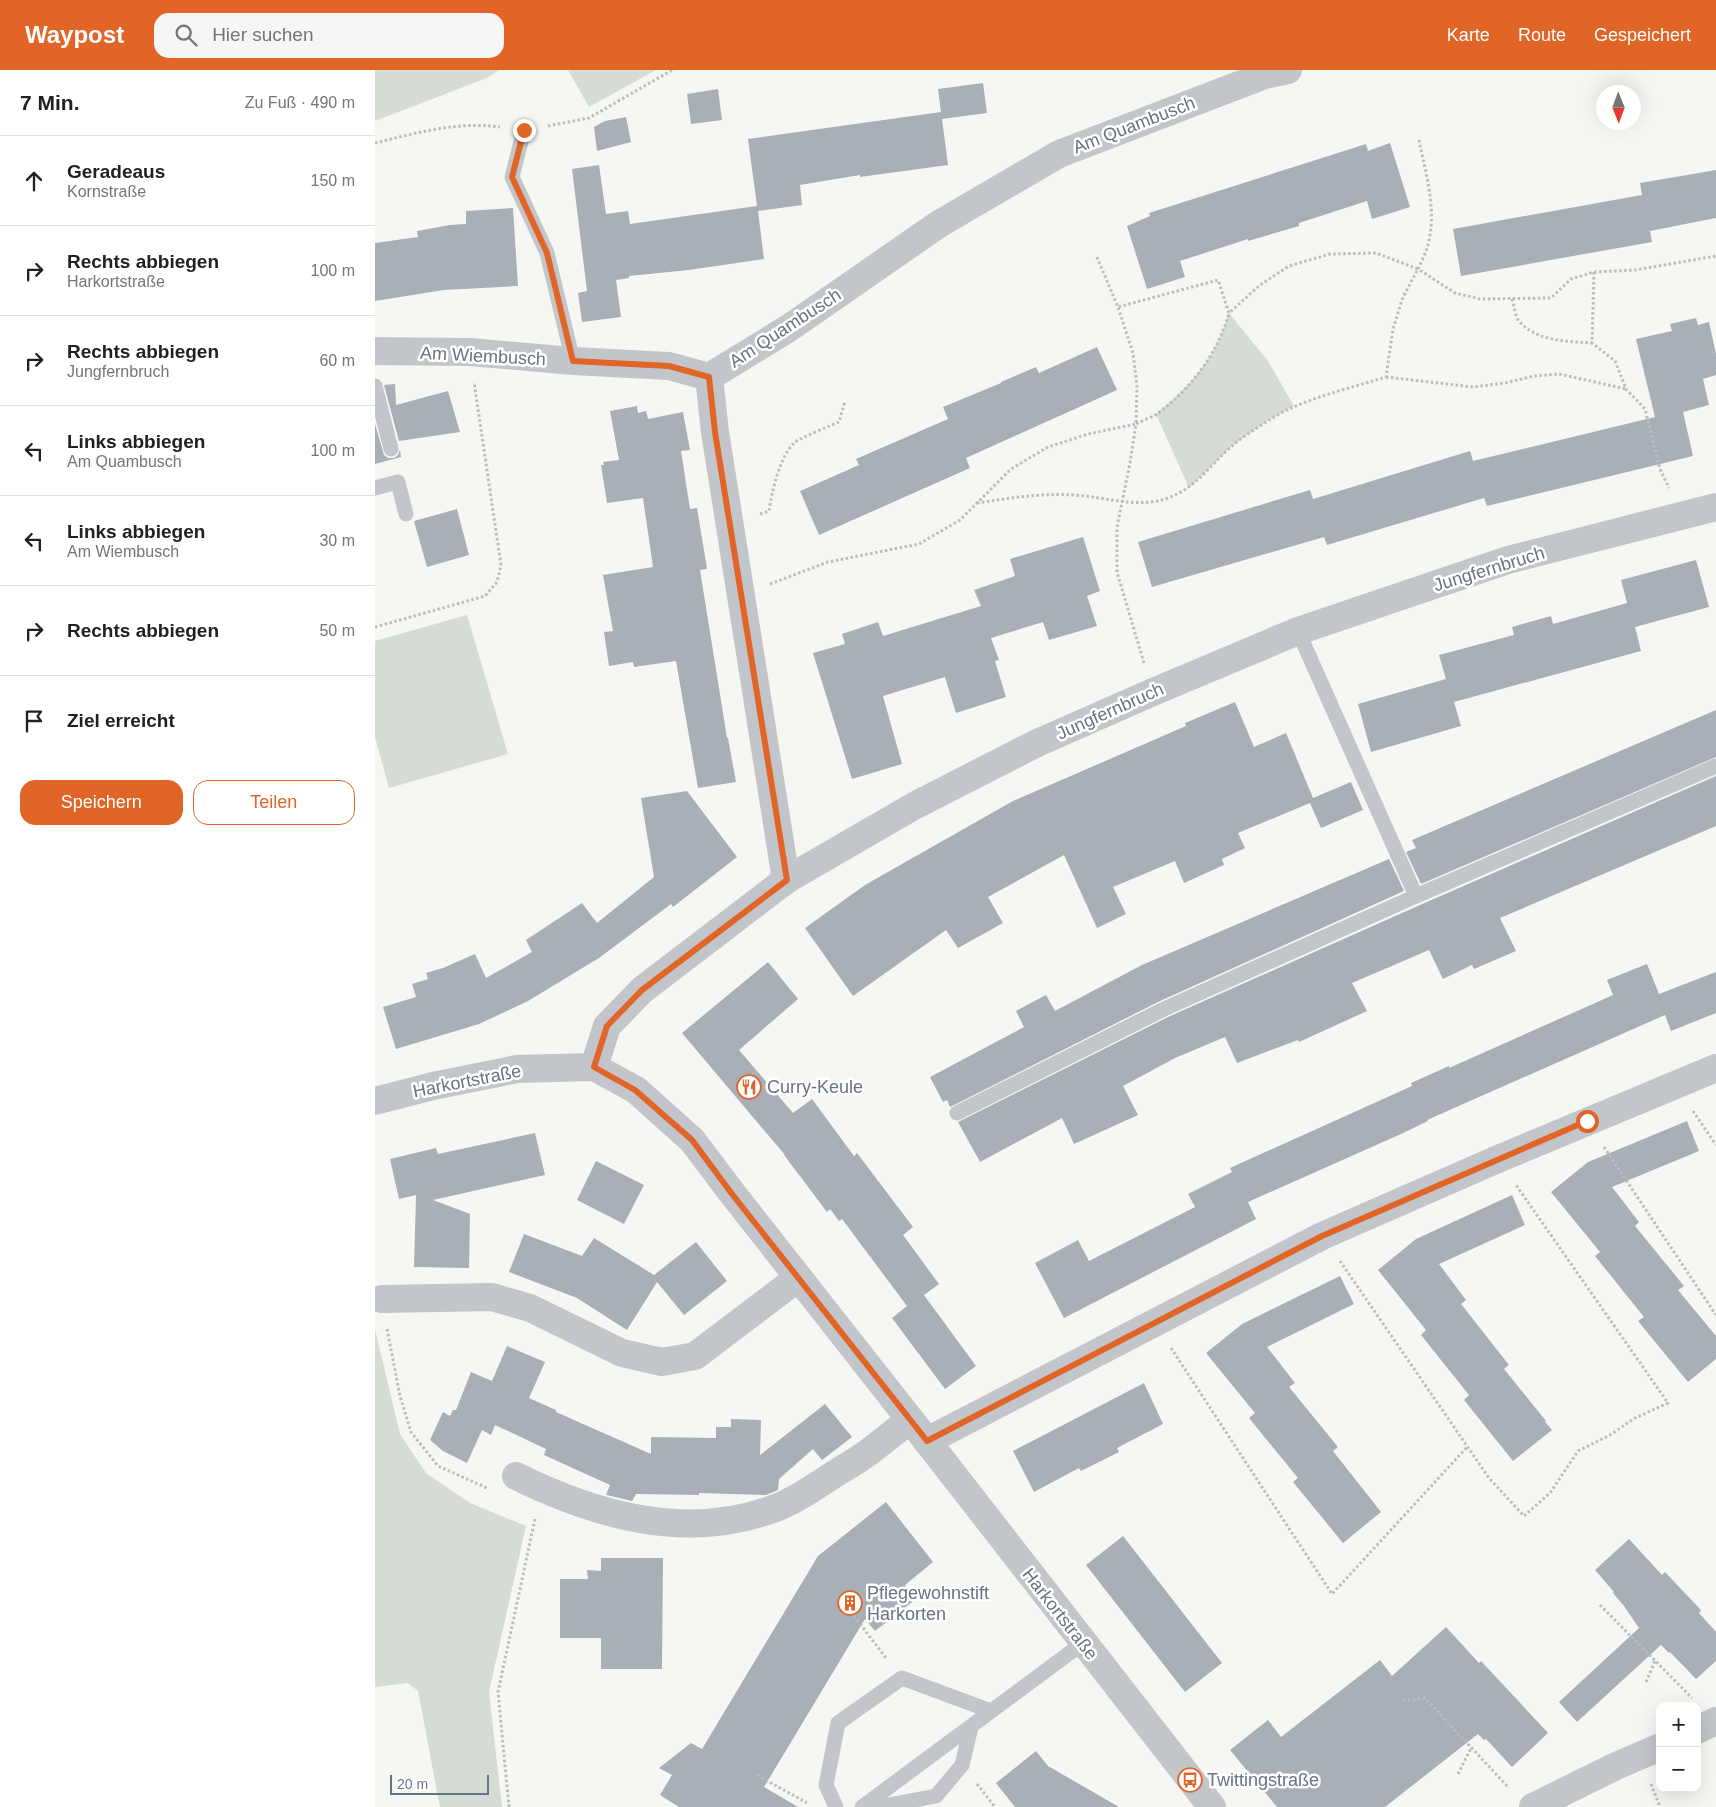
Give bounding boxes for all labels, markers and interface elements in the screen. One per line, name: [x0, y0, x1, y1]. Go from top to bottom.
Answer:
search box: [154, 13, 504, 58]
text: Waypost: [25, 21, 124, 48]
icon: search: [172, 21, 200, 49]
text: Hier suchen: [212, 24, 314, 45]
text: Karte: [1447, 25, 1490, 45]
text: Route: [1518, 25, 1566, 45]
text: Gespeichert: [1594, 25, 1691, 45]
north arrow: [1596, 85, 1641, 130]
text: 7 Min.: [20, 91, 80, 114]
street label: Am Quambusch: [1070, 93, 1198, 157]
text: Zu Fuß · 490 m: [245, 94, 355, 111]
route end: [513, 119, 536, 142]
text: Geradeaus: [67, 161, 165, 182]
icon: ahead: [20, 167, 48, 195]
text: 150 m: [311, 172, 355, 189]
text: Kornstraße: [67, 183, 146, 200]
text: Rechts abbiegen: [67, 251, 219, 272]
icon: right: [20, 257, 48, 285]
text: 100 m: [311, 262, 355, 279]
text: Harkortstraße: [67, 273, 165, 290]
street label: Am Quambusch: [725, 284, 845, 372]
text: Rechts abbiegen: [67, 341, 219, 362]
street label: Am Wiembusch: [420, 343, 546, 369]
icon: right: [20, 347, 48, 375]
text: 60 m: [319, 352, 355, 369]
text: Jungfernbruch: [67, 363, 169, 380]
text: Links abbiegen: [67, 431, 205, 452]
icon: left: [20, 437, 48, 465]
text: 100 m: [311, 442, 355, 459]
text: Am Quambusch: [67, 453, 182, 470]
text: Links abbiegen: [67, 521, 205, 542]
icon: left: [20, 527, 48, 555]
text: 30 m: [319, 532, 355, 549]
text: Am Wiembusch: [67, 543, 179, 560]
street label: Jungfernbruch: [1431, 543, 1547, 595]
icon: right: [20, 617, 48, 645]
text: Rechts abbiegen: [67, 620, 219, 641]
text: 50 m: [319, 622, 355, 639]
street label: Jungfernbruch: [1053, 678, 1167, 744]
icon: arrive: [20, 707, 48, 735]
text: Ziel erreicht: [67, 710, 175, 731]
button: Speichern: [20, 780, 183, 825]
button: Teilen: [193, 780, 355, 825]
street label: Harkortstraße: [411, 1061, 523, 1101]
restaurant icon: Curry-Keule: [736, 1074, 762, 1100]
place label: Curry-Keule: [767, 1077, 863, 1097]
route start: [1576, 1110, 1599, 1133]
street label: Harkortstraße: [1018, 1564, 1102, 1664]
place label: Pflegewohnstift Harkorten: [867, 1583, 989, 1624]
building icon: Pflegewohnstift Harkorten: [837, 1590, 863, 1616]
map controls: [1656, 1702, 1701, 1792]
button: +: [1656, 1702, 1701, 1747]
button: −: [1656, 1747, 1701, 1792]
bus stop icon: Twittingstraße: [1177, 1767, 1203, 1793]
place label: Twittingstraße: [1207, 1770, 1319, 1790]
scale bar: [390, 1772, 489, 1795]
text: 20 m: [397, 1776, 428, 1792]

